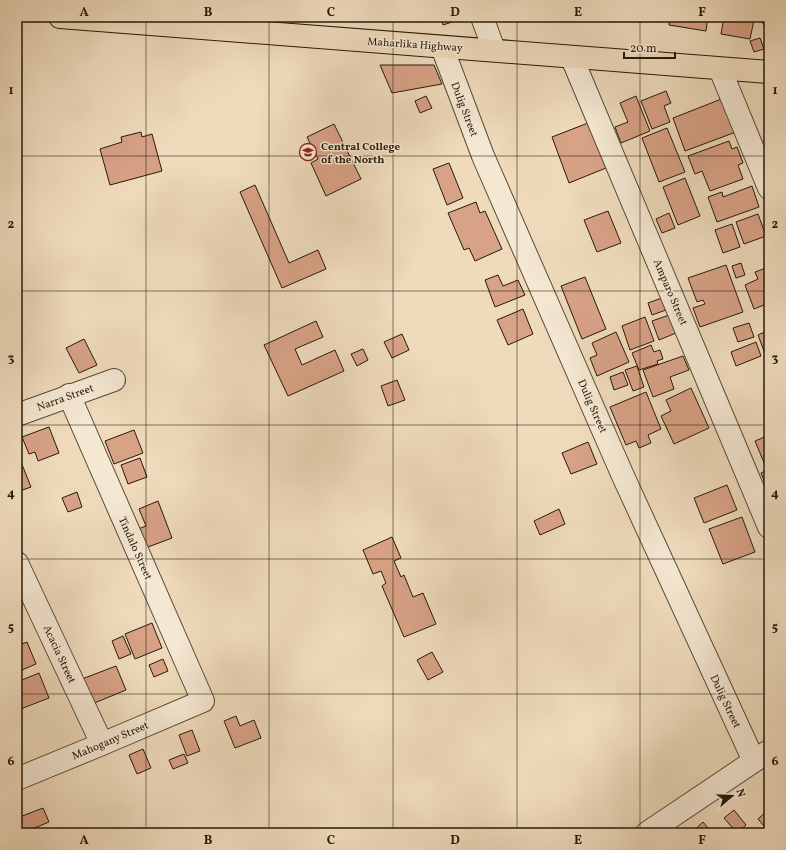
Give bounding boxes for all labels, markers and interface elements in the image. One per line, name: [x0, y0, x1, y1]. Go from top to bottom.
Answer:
text: A: [79, 4, 89, 22]
text: B: [204, 4, 213, 22]
text: C: [327, 4, 335, 22]
text: D: [450, 4, 460, 22]
text: E: [574, 4, 582, 22]
text: F: [698, 4, 706, 22]
scale bar: [624, 34, 675, 60]
street label: Maharlika Highway: [367, 35, 463, 56]
text: 20 m: [630, 41, 657, 57]
street label: Dulig Street: [446, 80, 481, 139]
text: 1: [8, 82, 14, 100]
text: 1: [772, 82, 778, 100]
place label: Central College of the North: [321, 140, 401, 168]
school or university icon: Central College of the North: [298, 142, 318, 162]
text: 2: [8, 216, 15, 234]
text: 2: [772, 216, 779, 234]
street label: Amparo Street: [649, 257, 690, 328]
text: 3: [8, 350, 15, 368]
text: 3: [772, 350, 779, 368]
street label: Dulig Street: [573, 377, 610, 436]
street label: Narra Street: [35, 381, 96, 416]
text: 4: [7, 485, 15, 503]
text: 4: [771, 485, 779, 503]
street label: Tindalo Street: [114, 515, 155, 583]
text: 5: [8, 619, 14, 637]
text: 5: [772, 619, 778, 637]
street label: Acacia Street: [39, 623, 79, 686]
street label: Dulig Street: [706, 672, 744, 731]
street label: Mahogany Street: [70, 718, 151, 764]
text: 6: [7, 753, 15, 771]
text: 6: [771, 753, 779, 771]
north arrow: [712, 776, 752, 816]
text: N: [732, 787, 748, 799]
text: A: [79, 832, 89, 850]
text: B: [204, 832, 213, 850]
text: C: [327, 832, 335, 850]
text: D: [450, 832, 460, 850]
text: E: [574, 832, 582, 850]
text: F: [698, 832, 706, 850]

